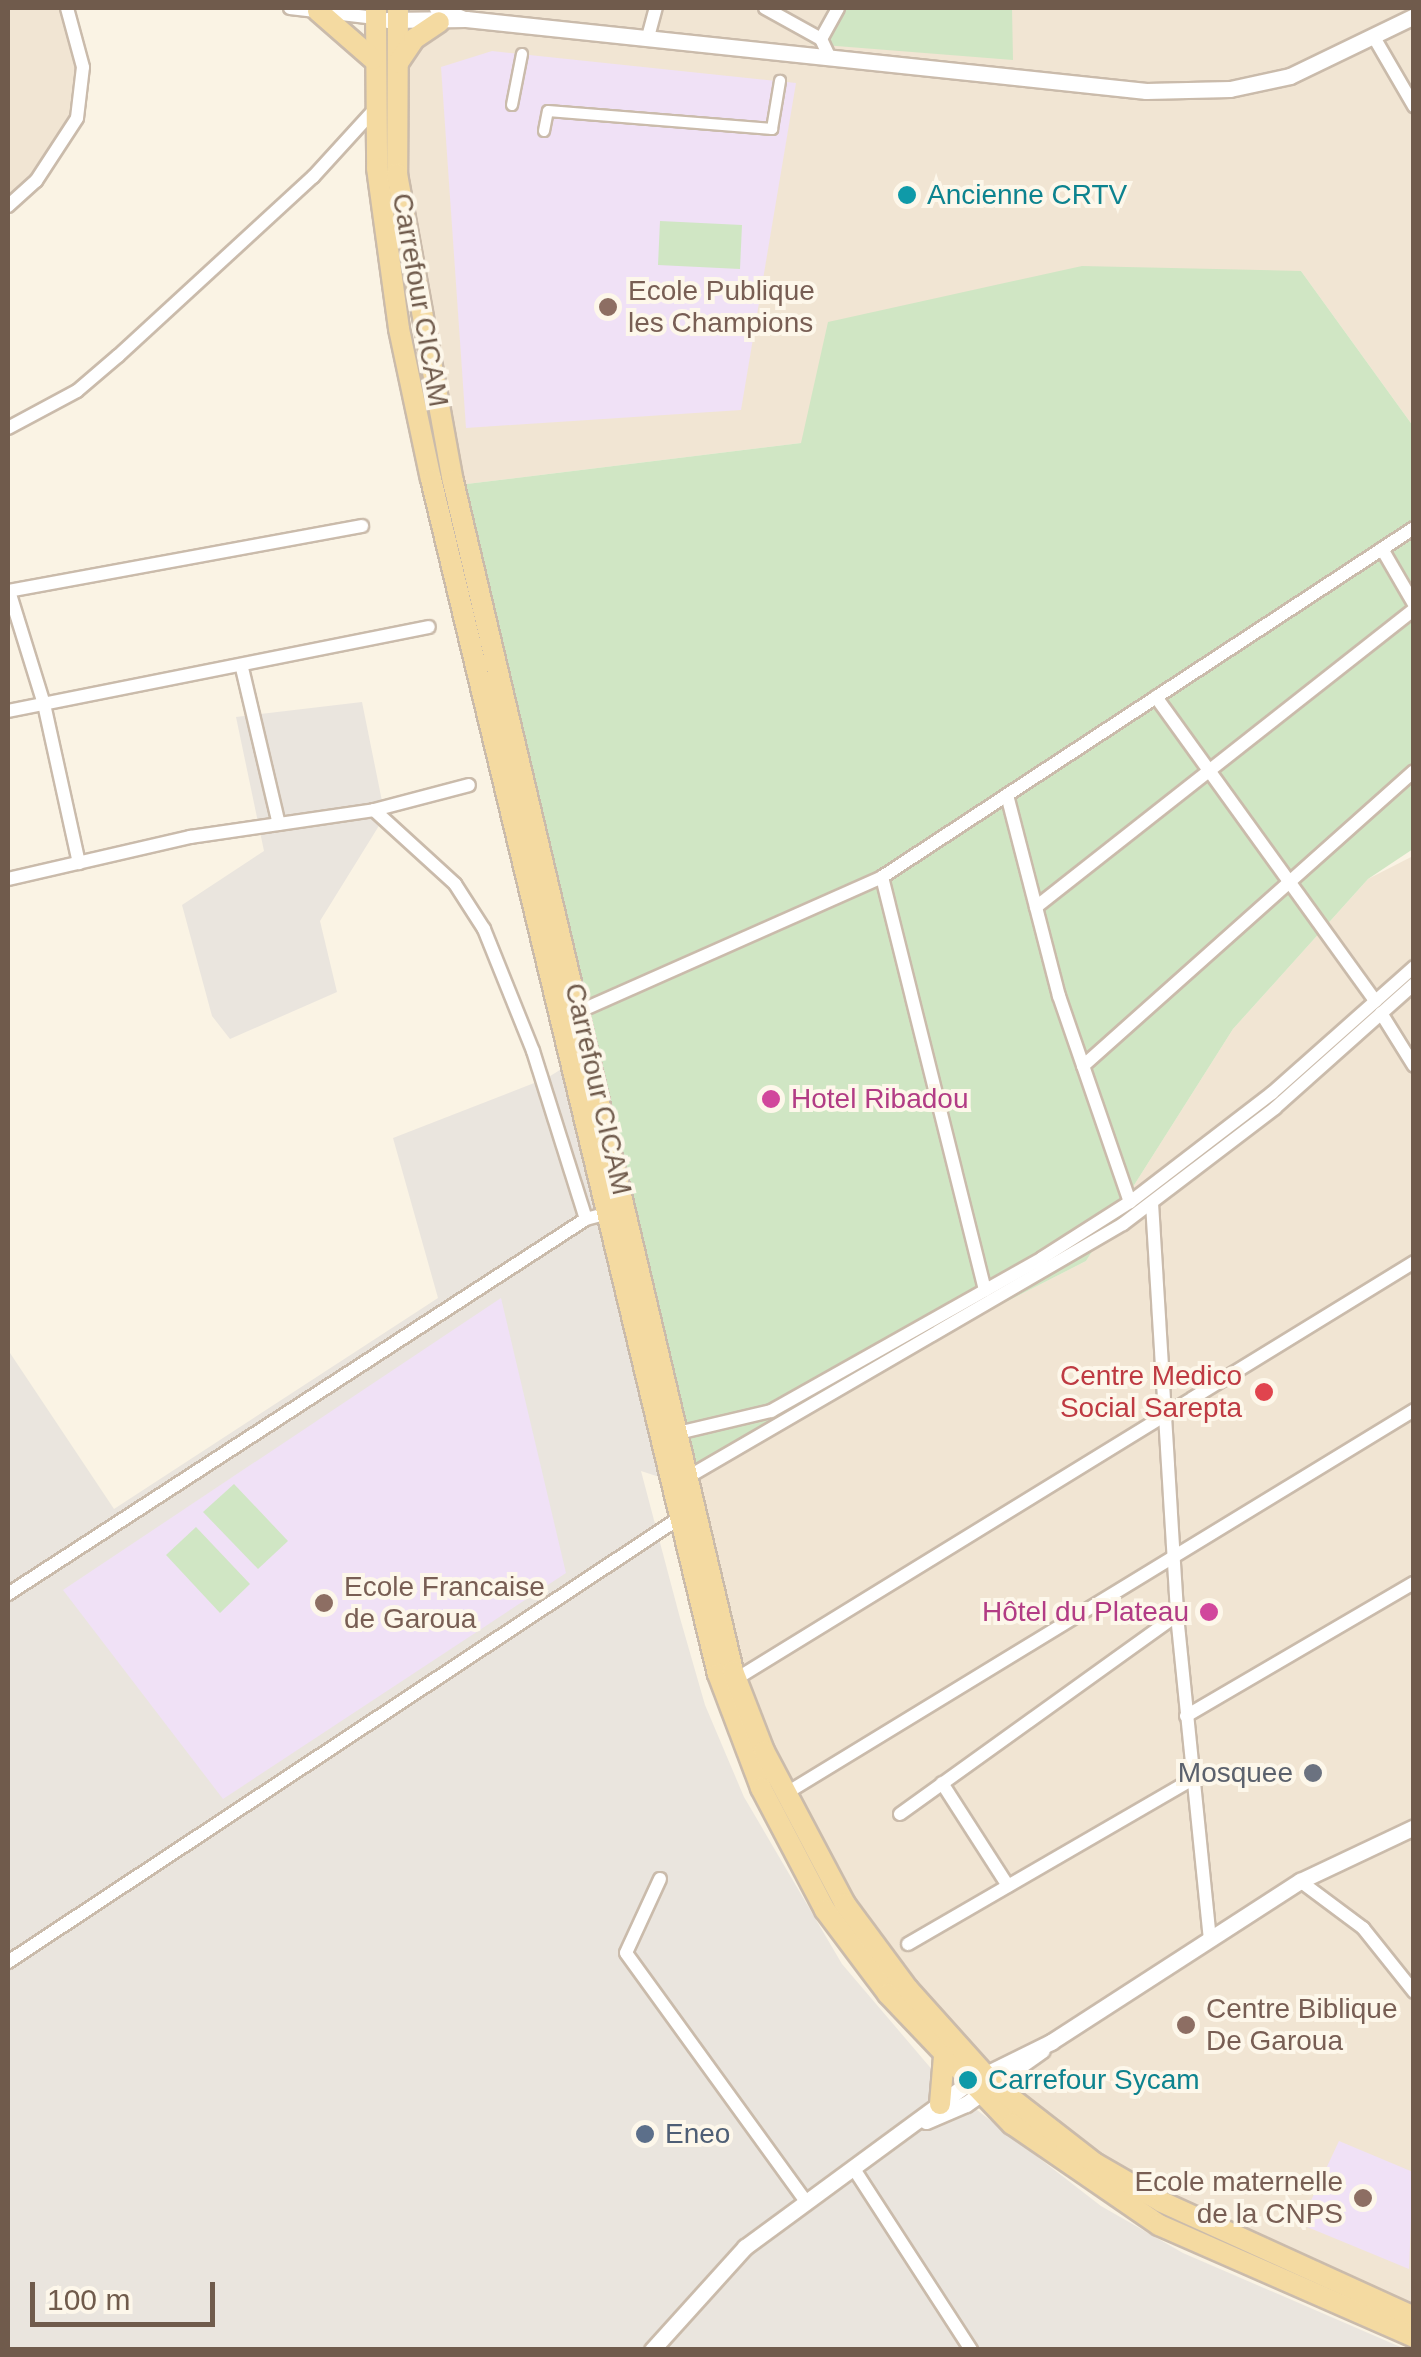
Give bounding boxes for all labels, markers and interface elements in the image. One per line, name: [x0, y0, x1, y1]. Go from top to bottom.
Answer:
place label: Ancienne CRTV: [927, 178, 1127, 212]
marker: Ancienne CRTV: [896, 184, 918, 206]
street label: Carrefour CICAM: [385, 191, 455, 409]
place label: Ecole Publique les Champions: [628, 274, 815, 340]
marker: Ecole Publique les Champions: [597, 296, 619, 318]
street label: Carrefour CICAM: [557, 980, 639, 1198]
place label: Hotel Ribadou: [791, 1082, 968, 1116]
marker: Hotel Ribadou: [760, 1088, 782, 1110]
place label: Centre Medico Social Sarepta: [1060, 1359, 1242, 1425]
marker: Centre Medico Social Sarepta: [1251, 1379, 1277, 1405]
place label: Ecole Francaise de Garoua: [344, 1570, 545, 1636]
marker: Ecole Francaise de Garoua: [313, 1592, 335, 1614]
place label: Hôtel du Plateau: [982, 1595, 1189, 1629]
marker: Hôtel du Plateau: [1198, 1601, 1220, 1623]
place label: Mosquee: [1178, 1756, 1293, 1790]
marker: Mosquee: [1302, 1762, 1324, 1784]
place label: Centre Biblique De Garoua: [1206, 1992, 1397, 2058]
marker: Centre Biblique De Garoua: [1175, 2014, 1197, 2036]
place label: Carrefour Sycam: [988, 2063, 1200, 2097]
marker: Carrefour Sycam: [957, 2069, 979, 2091]
place label: Eneo: [665, 2117, 730, 2151]
marker: Eneo: [634, 2123, 656, 2145]
place label: Ecole maternelle de la CNPS: [1134, 2165, 1343, 2231]
marker: Ecole maternelle de la CNPS: [1352, 2187, 1374, 2209]
scale bar: [35, 2262, 220, 2324]
text: 100 m: [47, 2283, 130, 2316]

